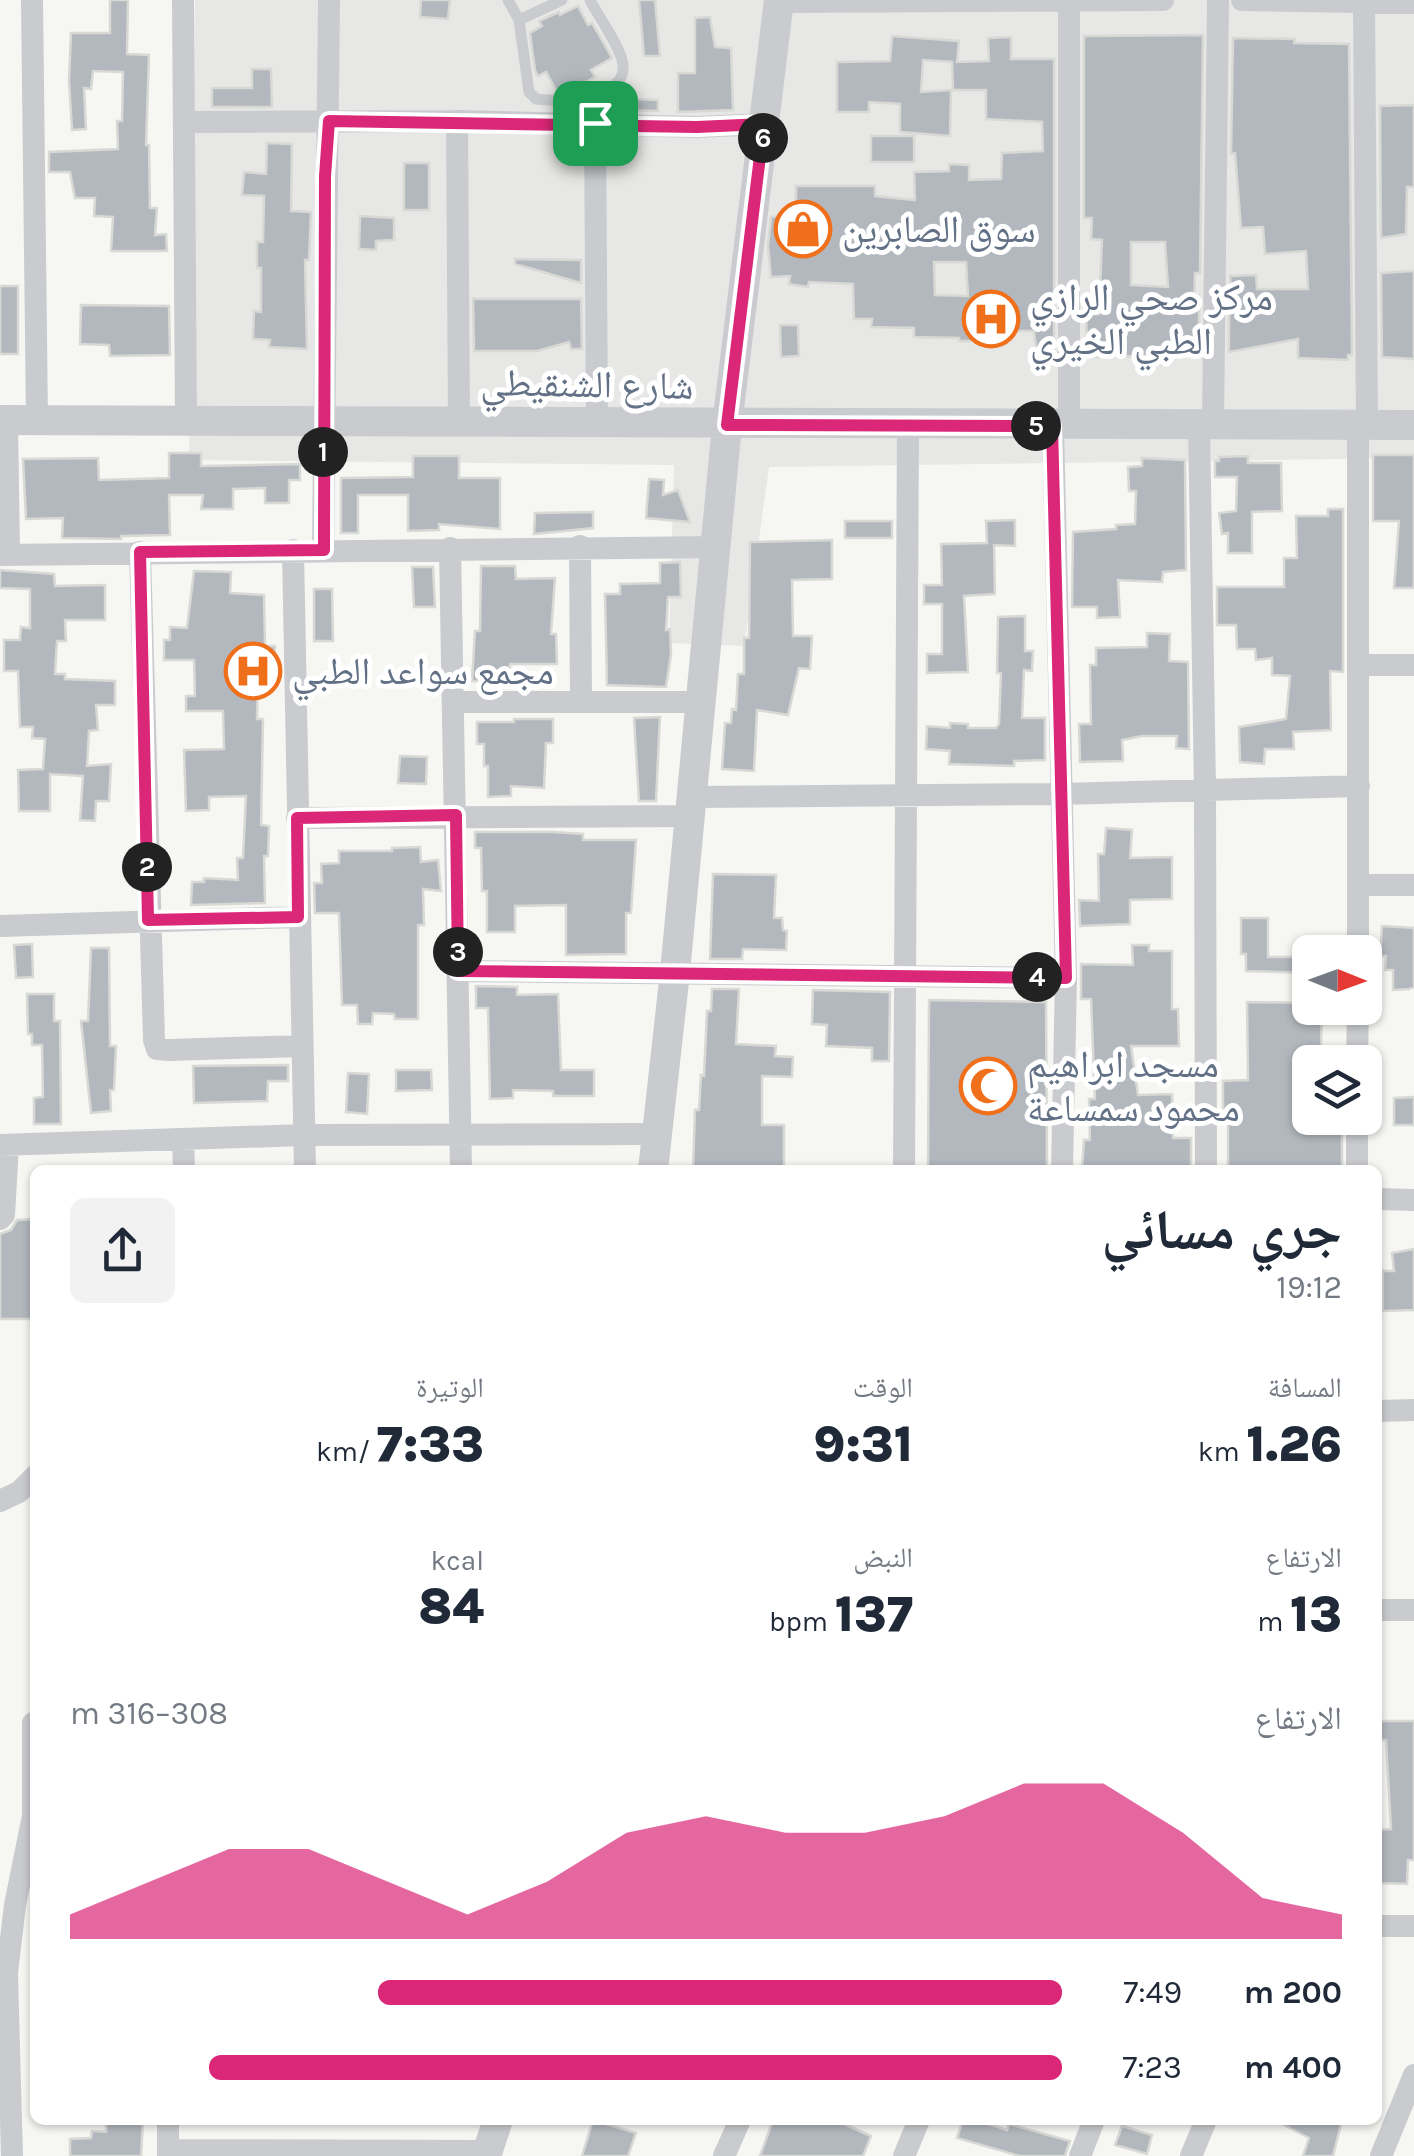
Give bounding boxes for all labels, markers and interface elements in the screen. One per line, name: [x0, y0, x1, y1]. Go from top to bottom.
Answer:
pin: [553, 81, 638, 166]
icon: arrive: [568, 96, 623, 151]
pin: 6: [738, 113, 788, 163]
text: 6: [755, 121, 772, 154]
shop icon: سوق الصابرين: [773, 199, 833, 259]
place label: سوق الصابرين: [842, 207, 1036, 252]
place label: مركز صحي الرازي الطبي الخيري: [1030, 275, 1273, 371]
hospital icon: مركز صحي الرازي الطبي الخيري: [961, 289, 1021, 349]
street label: شارع الشنقيطي: [480, 360, 694, 416]
pin: 5: [1011, 401, 1061, 451]
text: 5: [1028, 409, 1044, 442]
pin: 1: [298, 427, 348, 477]
text: 1: [318, 435, 328, 468]
hospital icon: مجمع سواعد الطبي: [223, 641, 283, 701]
place label: مجمع سواعد الطبي: [292, 649, 554, 701]
pin: 2: [122, 842, 172, 892]
text: 2: [139, 850, 155, 883]
pin: 3: [433, 927, 483, 977]
text: 3: [449, 935, 467, 968]
north arrow: [1292, 935, 1382, 1025]
map controls: [1292, 935, 1382, 1135]
pin: 4: [1012, 952, 1062, 1002]
text: 4: [1029, 960, 1045, 993]
place label: مسجد ابراهيم محمود سمساعة: [1027, 1042, 1240, 1131]
button: layers: [1292, 1045, 1382, 1135]
mosque icon: مسجد ابراهيم محمود سمساعة: [958, 1056, 1018, 1116]
button: share: [70, 1198, 175, 1303]
text: جري مسائي: [1102, 1199, 1342, 1263]
text: 19:12: [1276, 1269, 1342, 1306]
text: الوتيرة: [416, 1371, 484, 1404]
text: الوقت: [853, 1371, 913, 1404]
text: المسافة: [1268, 1371, 1342, 1404]
text: 7:33: [377, 1415, 484, 1474]
text: 9:31: [813, 1415, 913, 1474]
text: 1.26: [1246, 1415, 1342, 1474]
text: /km: [316, 1435, 377, 1468]
text: km: [1198, 1435, 1246, 1468]
text: النبض: [853, 1541, 913, 1574]
text: الارتفاع: [1266, 1541, 1342, 1574]
text: kcal: [431, 1544, 484, 1577]
text: 84: [418, 1577, 484, 1636]
text: 137: [835, 1585, 913, 1644]
text: 13: [1290, 1585, 1342, 1644]
text: bpm: [769, 1605, 835, 1638]
text: m: [1257, 1605, 1290, 1638]
text: 308–316 m: [70, 1695, 228, 1732]
text: الارتفاع: [1255, 1700, 1342, 1737]
text: 7:49: [1123, 1974, 1182, 2011]
text: 200 m: [1244, 1974, 1342, 2011]
text: 7:23: [1122, 2049, 1182, 2086]
text: 400 m: [1244, 2049, 1342, 2086]

